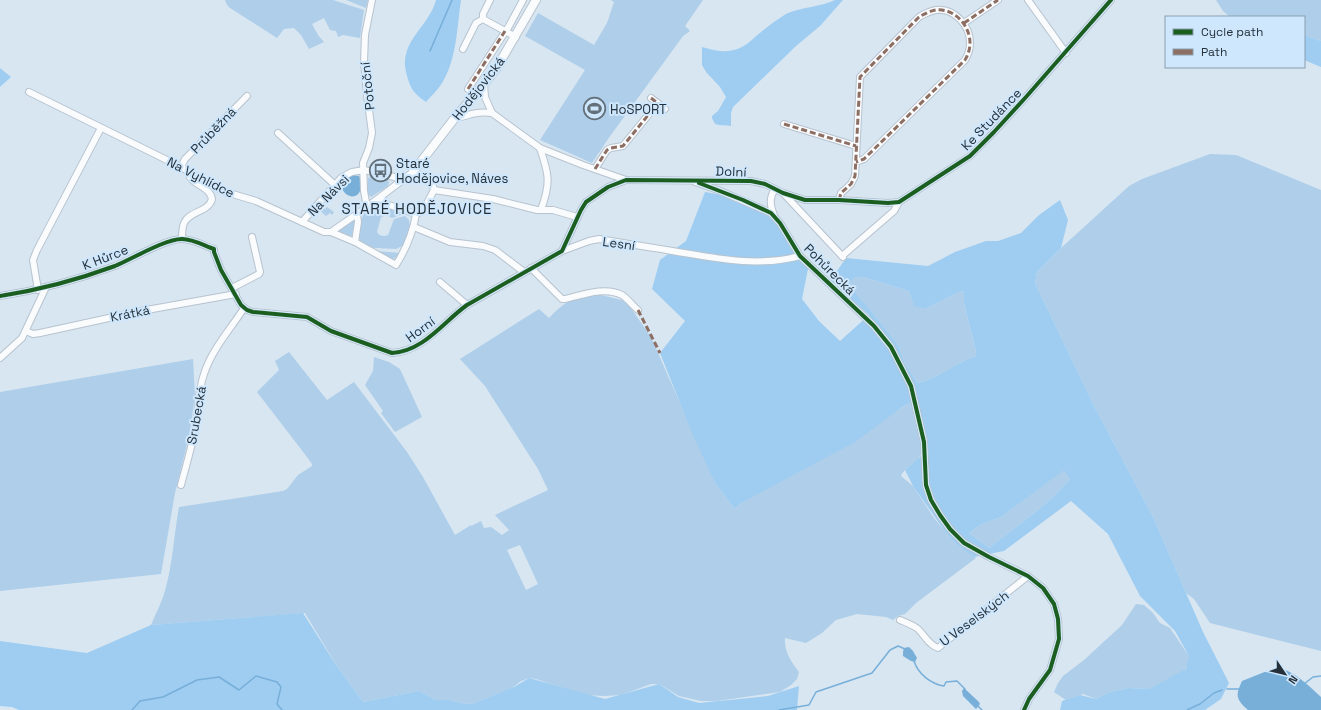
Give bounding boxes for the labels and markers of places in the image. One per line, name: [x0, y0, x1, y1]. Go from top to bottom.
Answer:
sports icon: HoSPORT: [582, 96, 608, 122]
place label: HoSPORT: [610, 101, 667, 118]
place label: Staré Hodějovice, Náves: [396, 155, 509, 187]
bus stop icon: Staré Hodějovice, Náves: [367, 157, 393, 183]

